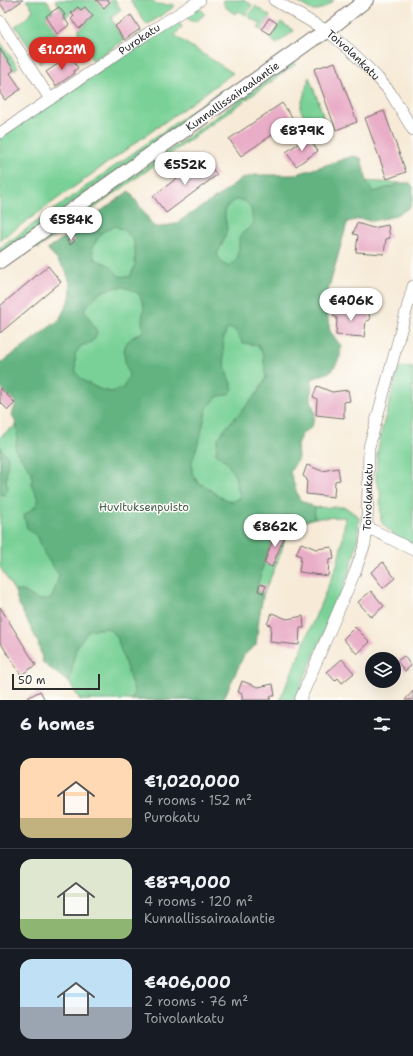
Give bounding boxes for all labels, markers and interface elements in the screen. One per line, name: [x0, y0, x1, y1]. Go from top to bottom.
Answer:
street label: Purokatu: [115, 20, 163, 58]
street label: Toivolankatu: [323, 26, 383, 83]
pin: €1.02M: [29, 37, 95, 71]
text: €1.02M: [38, 41, 86, 58]
street label: Kunnallissairaalantie: [183, 58, 282, 134]
pin: €879K: [274, 118, 330, 152]
text: €879K: [280, 122, 324, 139]
pin: €552K: [157, 152, 213, 186]
text: €552K: [164, 156, 206, 173]
pin: €584K: [43, 207, 99, 241]
text: €584K: [49, 211, 93, 228]
pin: €406K: [323, 288, 379, 322]
text: €406K: [328, 292, 374, 309]
street label: Toivolankatu: [359, 463, 376, 532]
park label: Huvituksenpuisto: [99, 500, 189, 515]
pin: €862K: [247, 514, 303, 548]
text: €862K: [253, 518, 297, 535]
map controls: [365, 652, 401, 688]
button: layers: [365, 652, 401, 688]
scale bar: [12, 672, 100, 691]
text: 50 m: [18, 673, 46, 688]
text: 6 homes: [20, 713, 95, 735]
icon: filters: [371, 713, 393, 735]
text: €1,020,000: [144, 770, 240, 792]
icon: home: [52, 774, 100, 822]
text: 4 rooms · 152 m²: [144, 792, 252, 809]
text: Purokatu: [144, 809, 200, 826]
text: €879,000: [144, 871, 231, 893]
icon: home: [52, 875, 100, 923]
text: 4 rooms · 120 m²: [144, 893, 253, 910]
text: Kunnallissairaalantie: [144, 910, 275, 927]
text: €406,000: [144, 971, 231, 993]
icon: home: [52, 975, 100, 1023]
text: 2 rooms · 76 m²: [144, 993, 248, 1010]
text: Toivolankatu: [144, 1010, 224, 1027]

